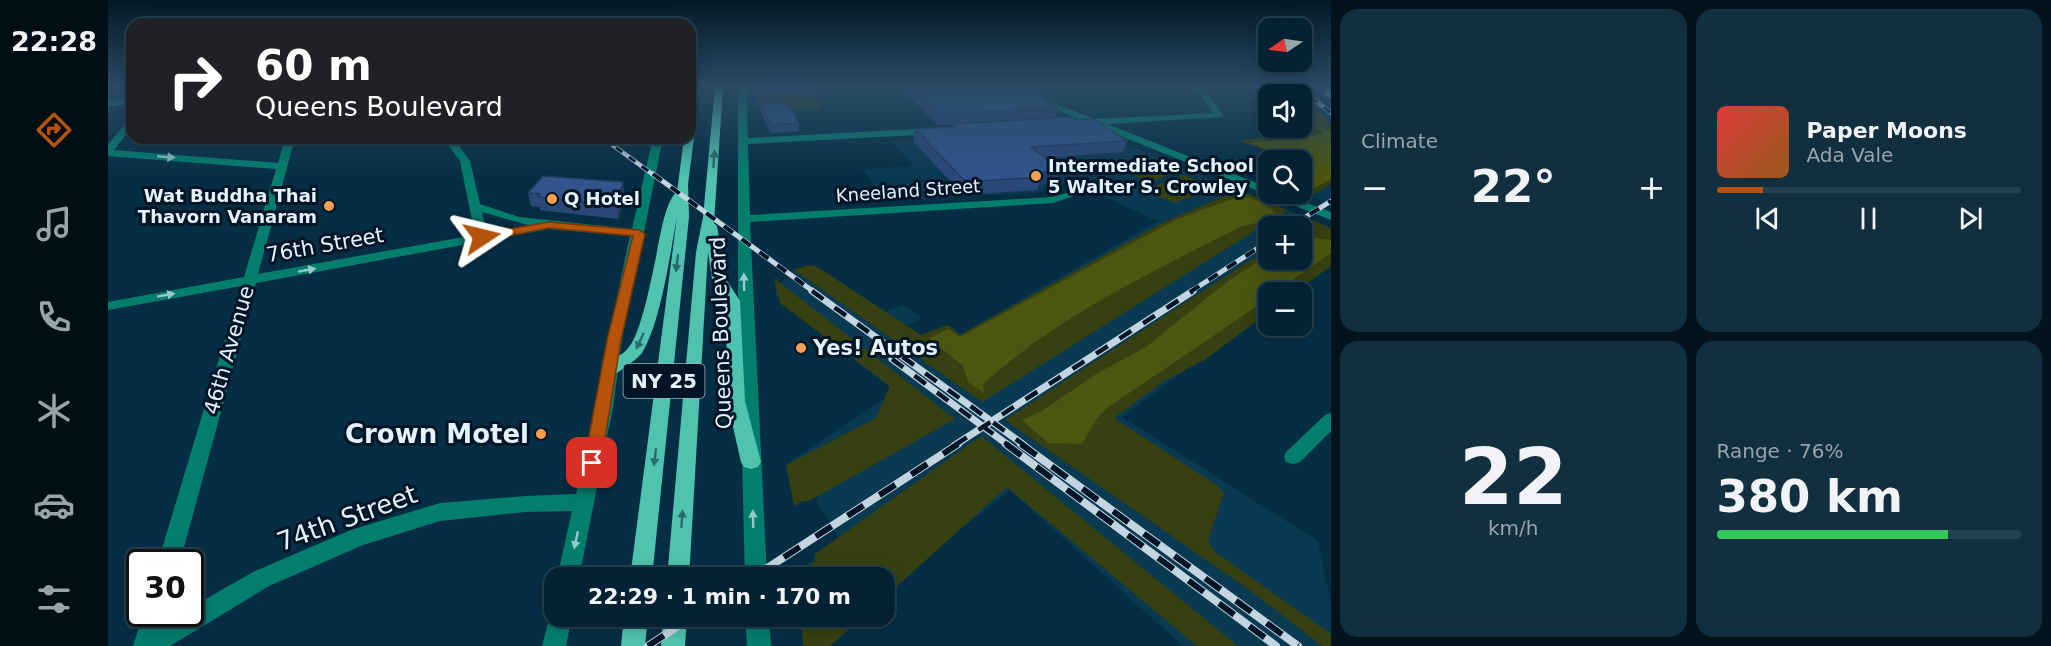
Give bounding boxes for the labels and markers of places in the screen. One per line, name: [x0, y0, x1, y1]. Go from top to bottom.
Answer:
place label: Intermediate School 5 Walter S. Crowley: [1048, 155, 1254, 197]
marker: Intermediate School 5 Walter S. Crowley: [1029, 169, 1043, 183]
place label: Wat Buddha Thai Thavorn Vanaram: [138, 185, 317, 227]
place label: Q Hotel: [564, 188, 640, 209]
marker: Q Hotel: [545, 192, 559, 206]
marker: Wat Buddha Thai Thavorn Vanaram: [322, 199, 336, 213]
place label: Yes! Autos: [812, 336, 938, 360]
marker: Yes! Autos: [794, 341, 808, 355]
place label: Crown Motel: [345, 419, 529, 449]
marker: Crown Motel: [534, 427, 548, 441]
pin: [566, 437, 617, 488]

